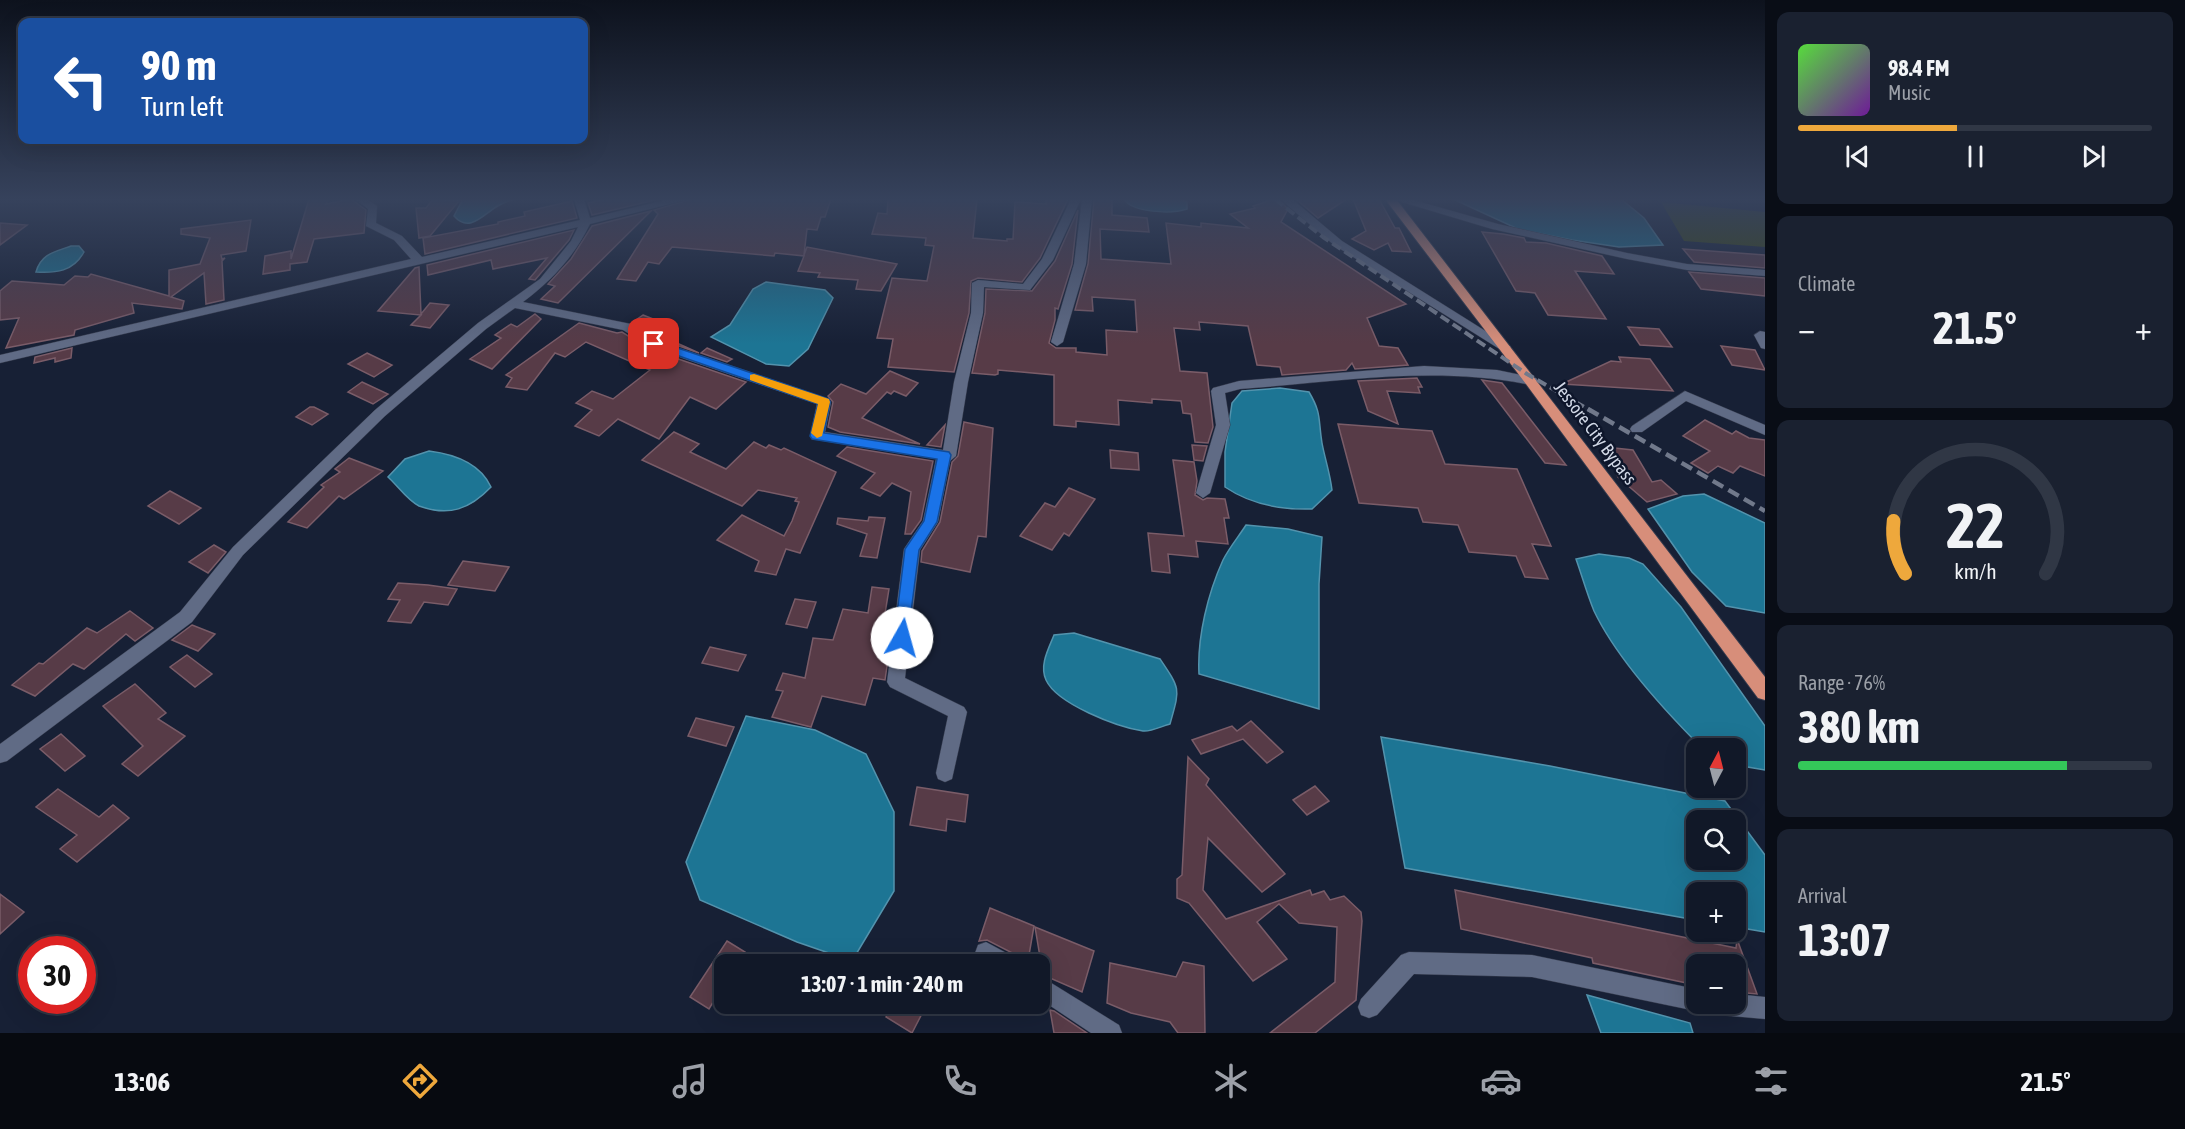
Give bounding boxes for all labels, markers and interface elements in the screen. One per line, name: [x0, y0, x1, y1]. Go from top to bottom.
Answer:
text: 90 m: [141, 41, 216, 89]
icon: left: [42, 42, 120, 120]
text: 98.4 FM: [1888, 55, 1950, 81]
text: Music: [1888, 81, 1930, 104]
text: Turn left: [141, 91, 224, 122]
icon: previous: [1841, 140, 1874, 173]
icon: pause: [1959, 140, 1992, 173]
icon: next: [2077, 140, 2110, 173]
text: Climate: [1798, 272, 1855, 295]
text: 21.5°: [1933, 302, 2017, 354]
text: −: [1798, 309, 1815, 347]
text: +: [2135, 309, 2152, 347]
pin: [628, 318, 679, 369]
icon: arrive: [637, 327, 670, 360]
street label: Jessore City Bypass: [1550, 377, 1641, 489]
text: 22: [1946, 490, 2004, 561]
text: km/h: [1954, 559, 1996, 584]
position arrow: [870, 606, 934, 670]
text: Range · 76%: [1798, 671, 1885, 694]
text: 380 km: [1798, 701, 1920, 753]
north arrow: [1686, 738, 1746, 798]
map controls: [1686, 738, 1746, 1014]
button: search: [1686, 810, 1746, 870]
button: +: [1686, 882, 1746, 942]
text: Arrival: [1798, 884, 1847, 907]
text: 13:07: [1798, 914, 1892, 966]
speed limit sign: 30: [18, 936, 96, 1014]
button: −: [1686, 954, 1746, 1014]
text: 13:07 · 1 min · 240 m: [801, 971, 963, 997]
icon: directions: [399, 1060, 441, 1102]
icon: music: [669, 1060, 711, 1102]
icon: phone: [939, 1060, 981, 1102]
icon: climate: [1210, 1060, 1252, 1102]
icon: car: [1480, 1060, 1522, 1102]
icon: filters: [1750, 1060, 1792, 1102]
text: 13:06: [114, 1066, 170, 1097]
text: 21.5°: [2020, 1066, 2071, 1097]

